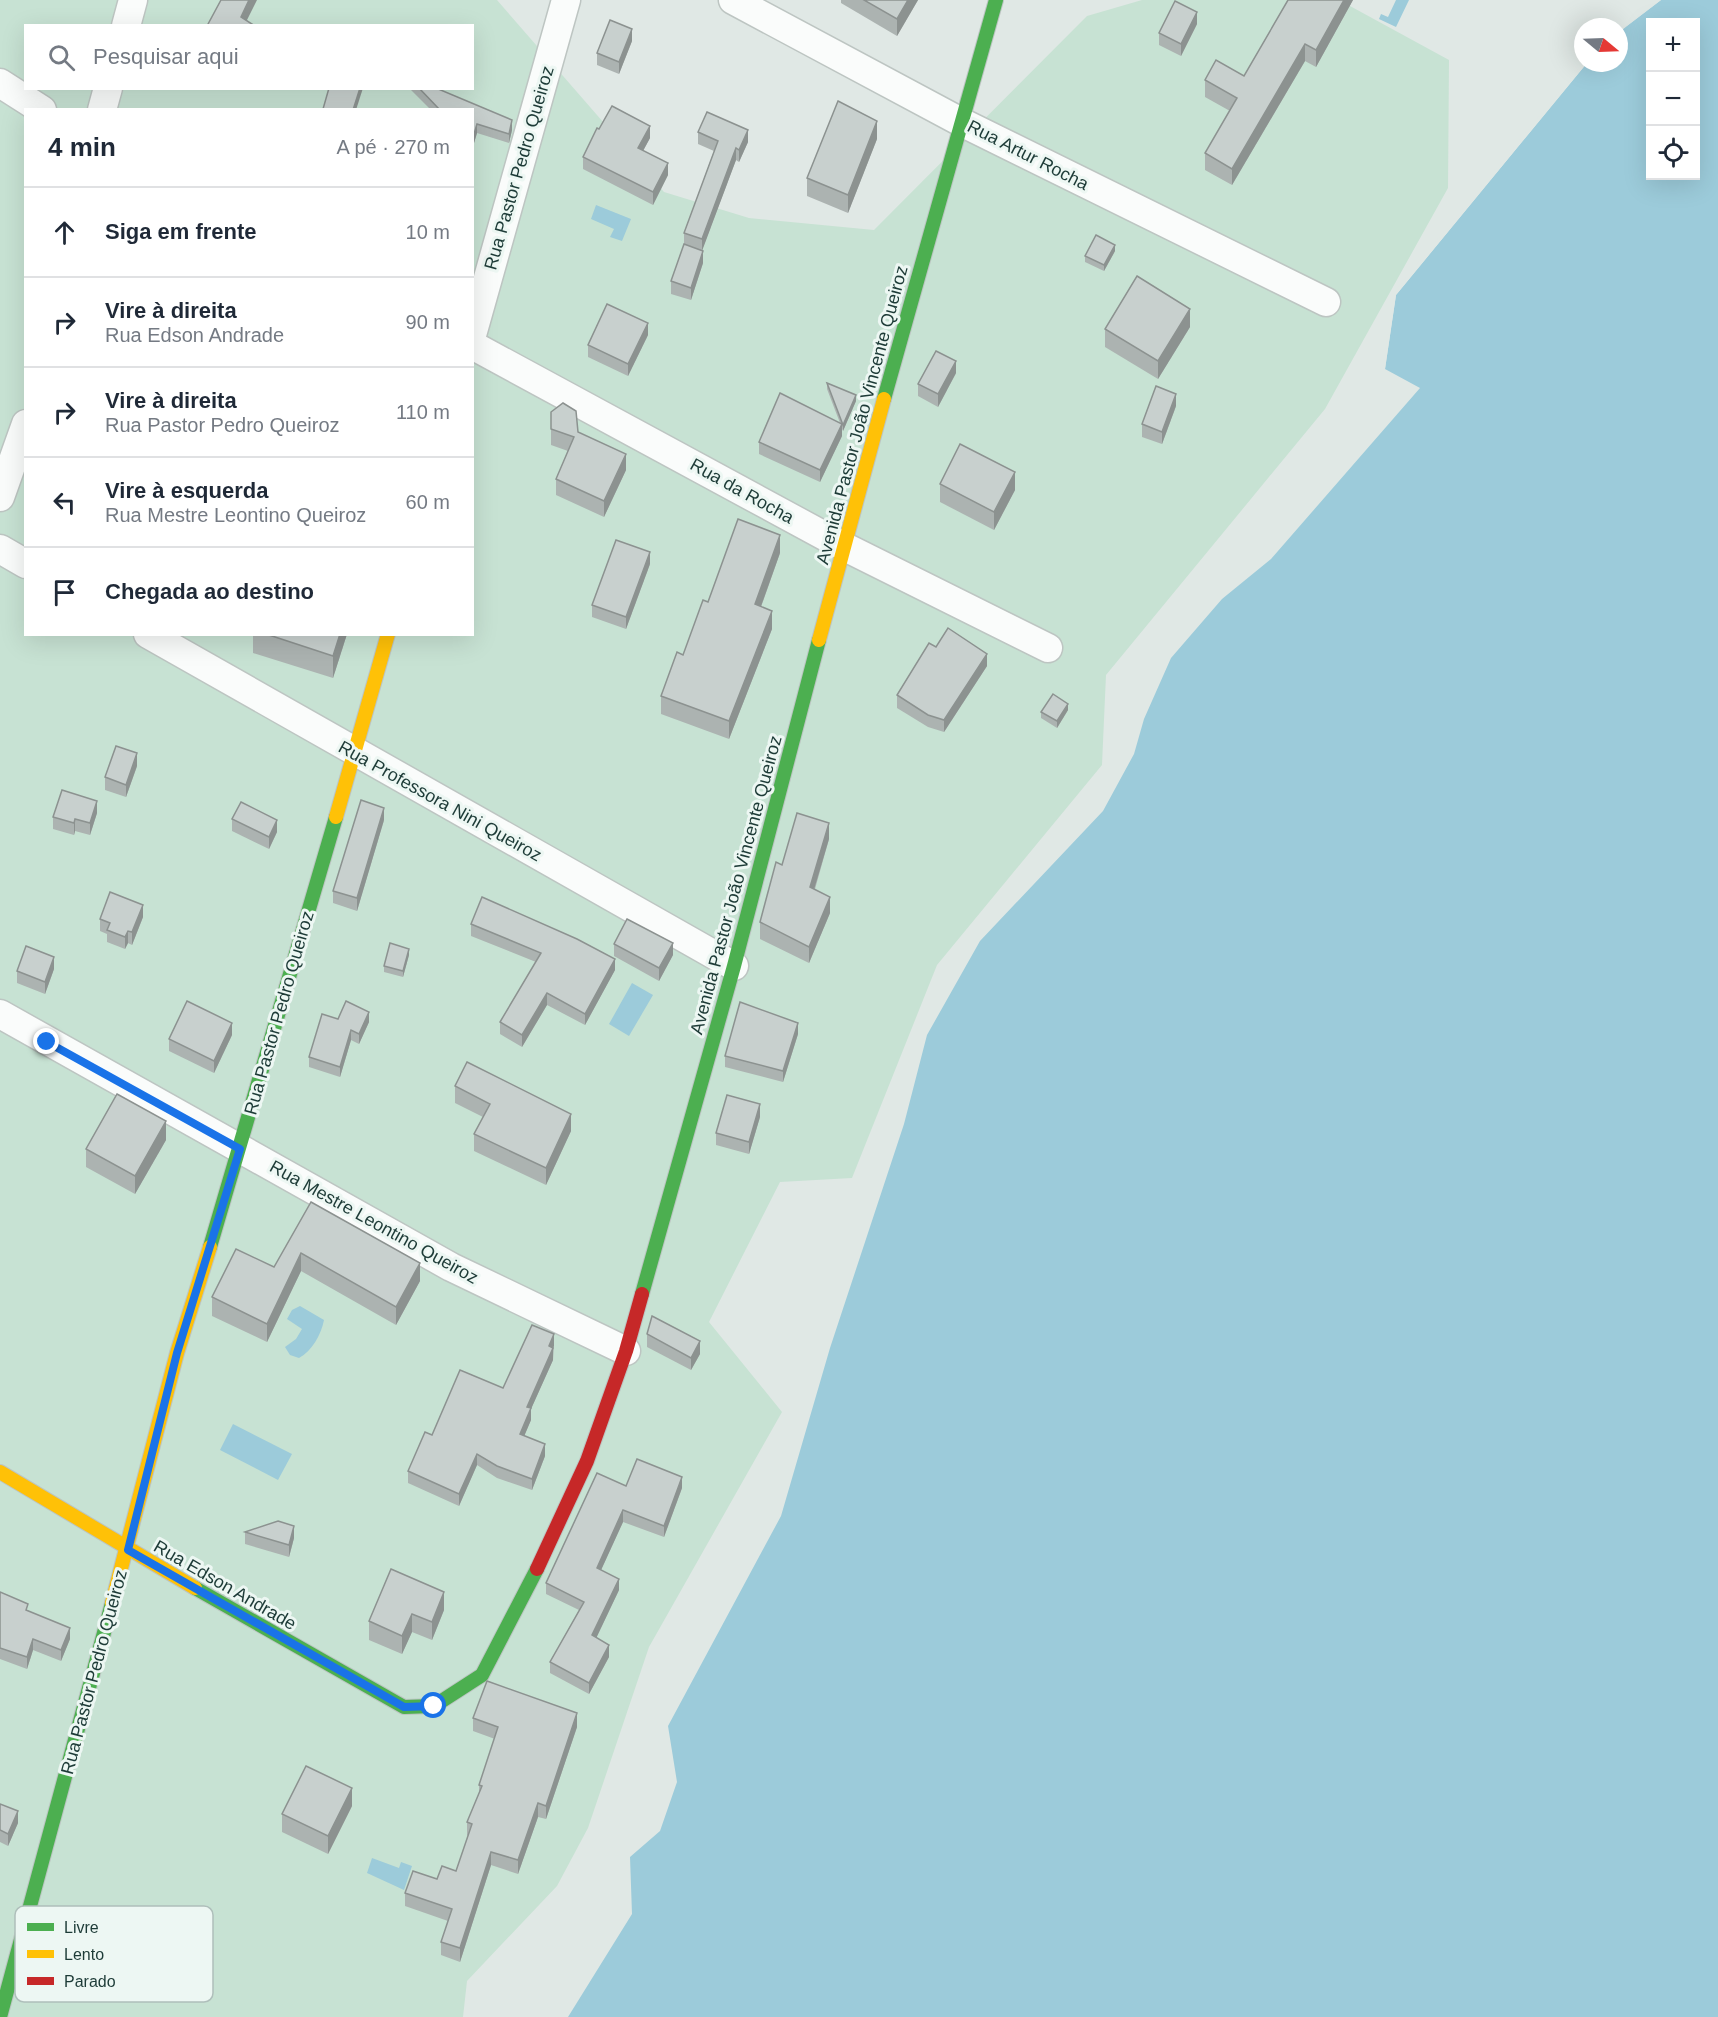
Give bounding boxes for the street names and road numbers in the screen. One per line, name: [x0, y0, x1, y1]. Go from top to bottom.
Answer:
street label: Rua Pastor Pedro Queiroz: [480, 64, 558, 272]
street label: Rua Artur Rocha: [964, 116, 1093, 195]
street label: Avenida Pastor João Vincente Queiroz: [812, 263, 912, 567]
street label: Rua da Rocha: [687, 454, 798, 528]
street label: Avenida Pastor João Vincente Queiroz: [686, 733, 786, 1037]
street label: Rua Professora Nini Queiroz: [335, 737, 545, 865]
street label: Rua Pastor Pedro Queiroz: [240, 909, 318, 1117]
street label: Rua Mestre Leontino Queiroz: [266, 1156, 482, 1288]
street label: Rua Edson Andrade: [150, 1536, 300, 1634]
street label: Rua Pastor Pedro Queiroz: [57, 1567, 131, 1777]

